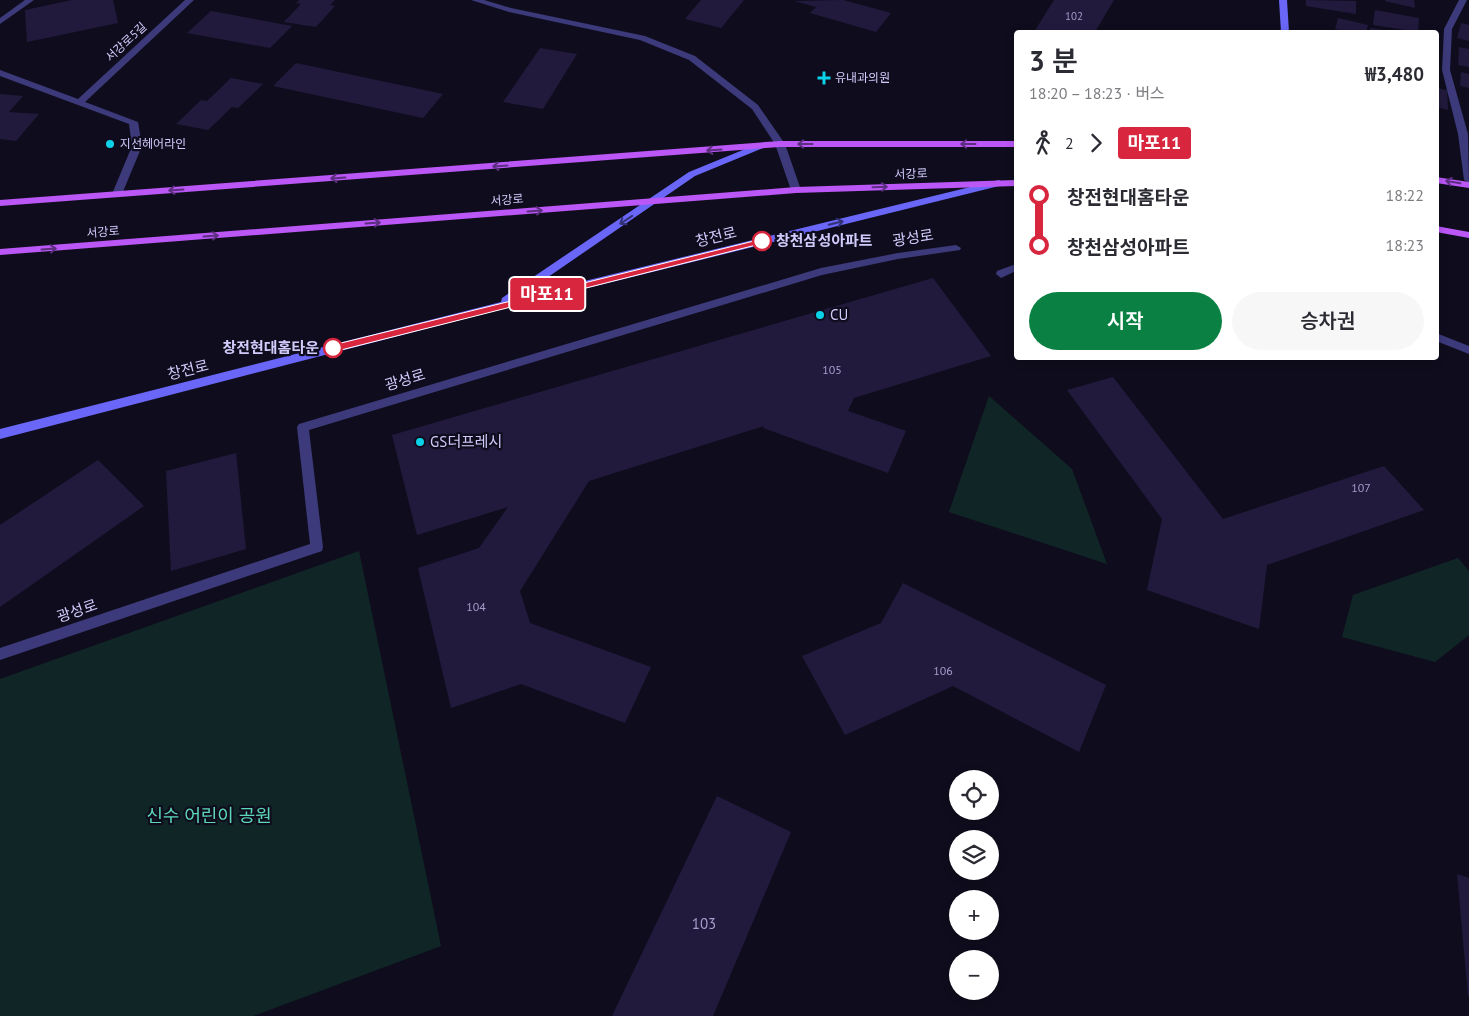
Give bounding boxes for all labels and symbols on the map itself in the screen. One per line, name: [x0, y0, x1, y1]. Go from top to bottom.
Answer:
house number: 102: [1065, 9, 1083, 23]
street label: 서강로5길: [102, 19, 149, 64]
place label: 유내과의원: [835, 70, 890, 85]
marker: 유내과의원: [817, 71, 831, 85]
place label: 지선헤어라인: [120, 136, 186, 151]
marker: 지선헤어라인: [104, 138, 116, 150]
one-way arrow: [797, 139, 814, 149]
one-way arrow: [960, 139, 976, 149]
one-way arrow: [707, 145, 723, 154]
one-way arrow: [492, 161, 508, 170]
street label: 서강로: [894, 165, 928, 182]
one-way arrow: [330, 173, 346, 182]
one-way arrow: [1445, 177, 1461, 187]
one-way arrow: [872, 182, 888, 192]
one-way arrow: [168, 185, 184, 194]
street label: 서강로: [490, 191, 524, 208]
one-way arrow: [526, 206, 542, 215]
one-way arrow: [620, 215, 634, 225]
one-way arrow: [827, 218, 843, 227]
one-way arrow: [364, 219, 380, 228]
street label: 창전로: [693, 222, 738, 251]
street label: 서강로: [86, 223, 120, 240]
street label: 광성로: [891, 225, 935, 250]
one-way arrow: [202, 231, 218, 241]
marker: 창천삼성아파트: [752, 231, 772, 251]
place label: 창천삼성아파트: [776, 231, 873, 250]
one-way arrow: [40, 244, 56, 253]
line badge: 마포11: [512, 278, 582, 310]
place label: CU: [830, 305, 848, 324]
marker: CU: [814, 309, 826, 321]
place label: 창전현대홈타운: [222, 338, 319, 357]
marker: 창전현대홈타운: [323, 338, 343, 358]
street label: 창전로: [165, 355, 210, 384]
house number: 105: [822, 362, 842, 377]
street label: 광성로: [382, 364, 427, 395]
place label: GS더프레시: [430, 432, 502, 451]
marker: GS더프레시: [414, 436, 426, 448]
house number: 107: [1351, 480, 1371, 495]
street label: 광성로: [54, 595, 100, 626]
house number: 104: [466, 599, 486, 614]
house number: 106: [933, 663, 953, 678]
park label: 신수 어린이 공원: [146, 804, 272, 827]
house number: 103: [692, 914, 716, 933]

